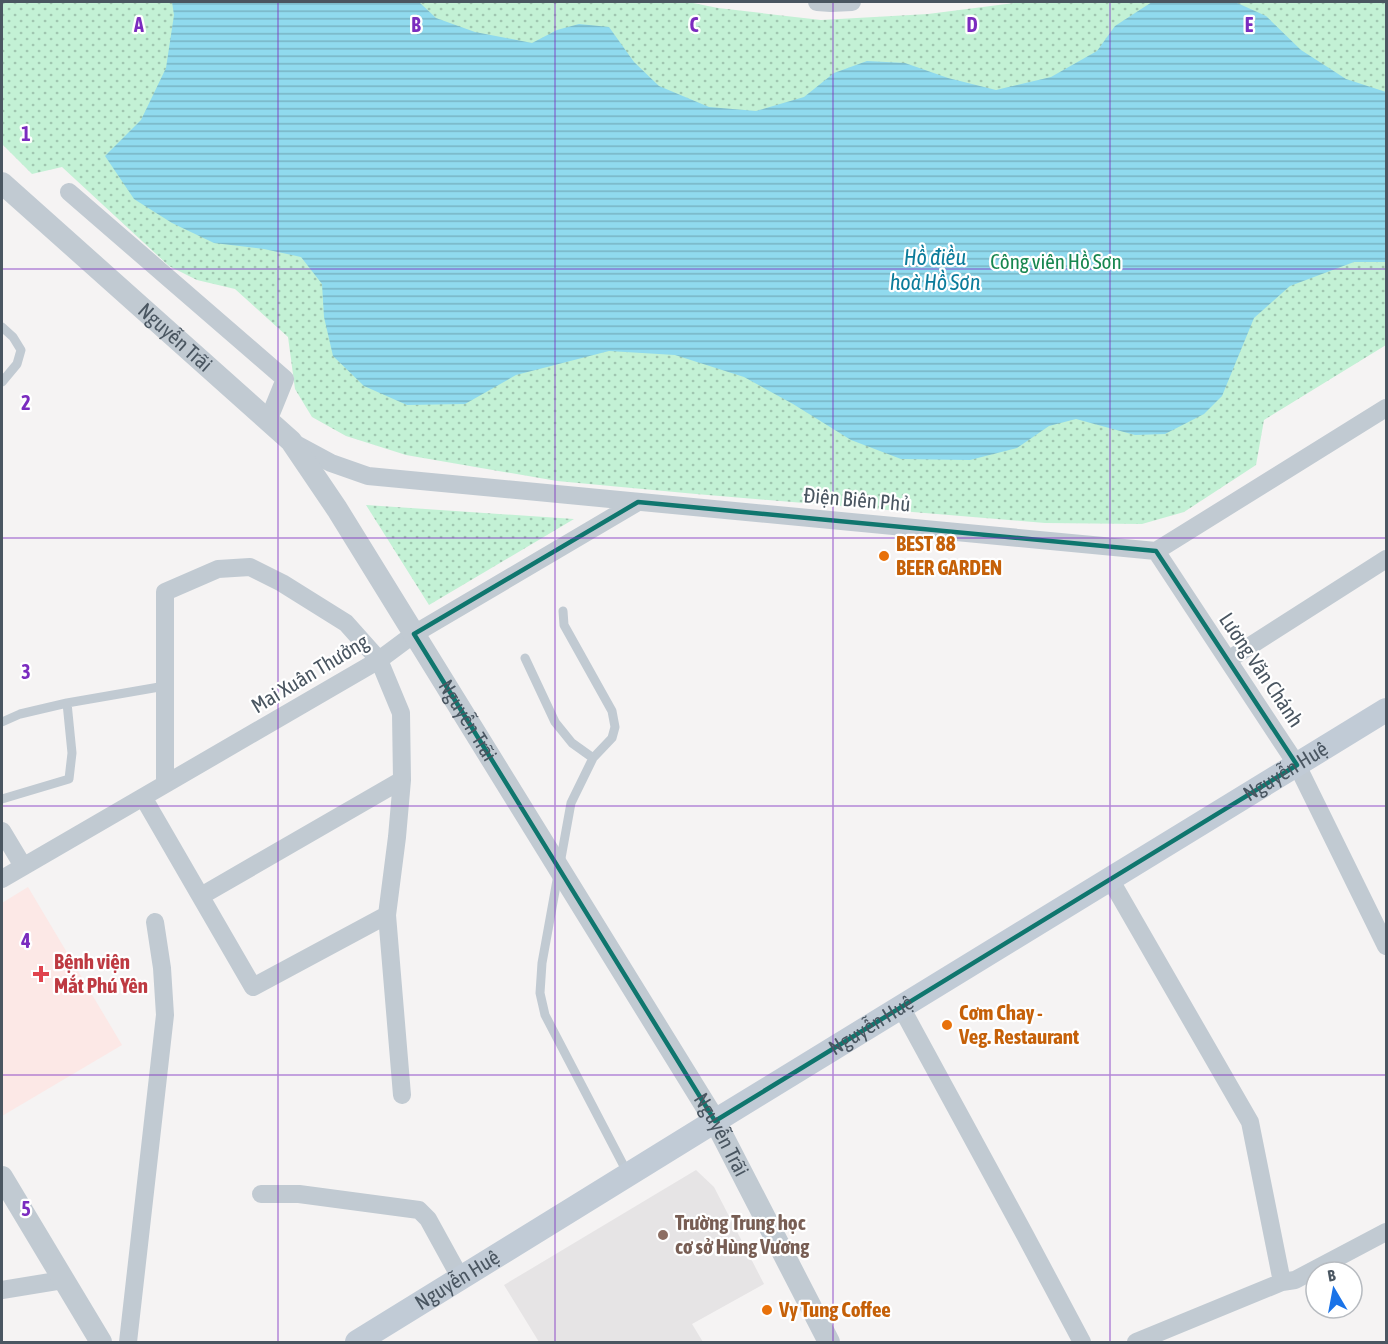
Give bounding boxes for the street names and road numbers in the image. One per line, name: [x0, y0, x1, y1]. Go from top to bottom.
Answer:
street label: Nguyễn Trãi: [134, 297, 218, 376]
street label: Điện Biên Phủ: [803, 482, 912, 516]
street label: Lương Văn Chánh: [1215, 608, 1309, 731]
street label: Mai Xuân Thưởng: [247, 629, 372, 717]
street label: Nguyễn Trãi: [434, 675, 503, 765]
street label: Nguyễn Huệ: [1239, 736, 1332, 805]
street label: Nguyễn Huệ: [824, 989, 917, 1059]
street label: Nguyễn Trãi: [690, 1088, 754, 1180]
street label: Nguyễn Huệ: [410, 1244, 503, 1314]

